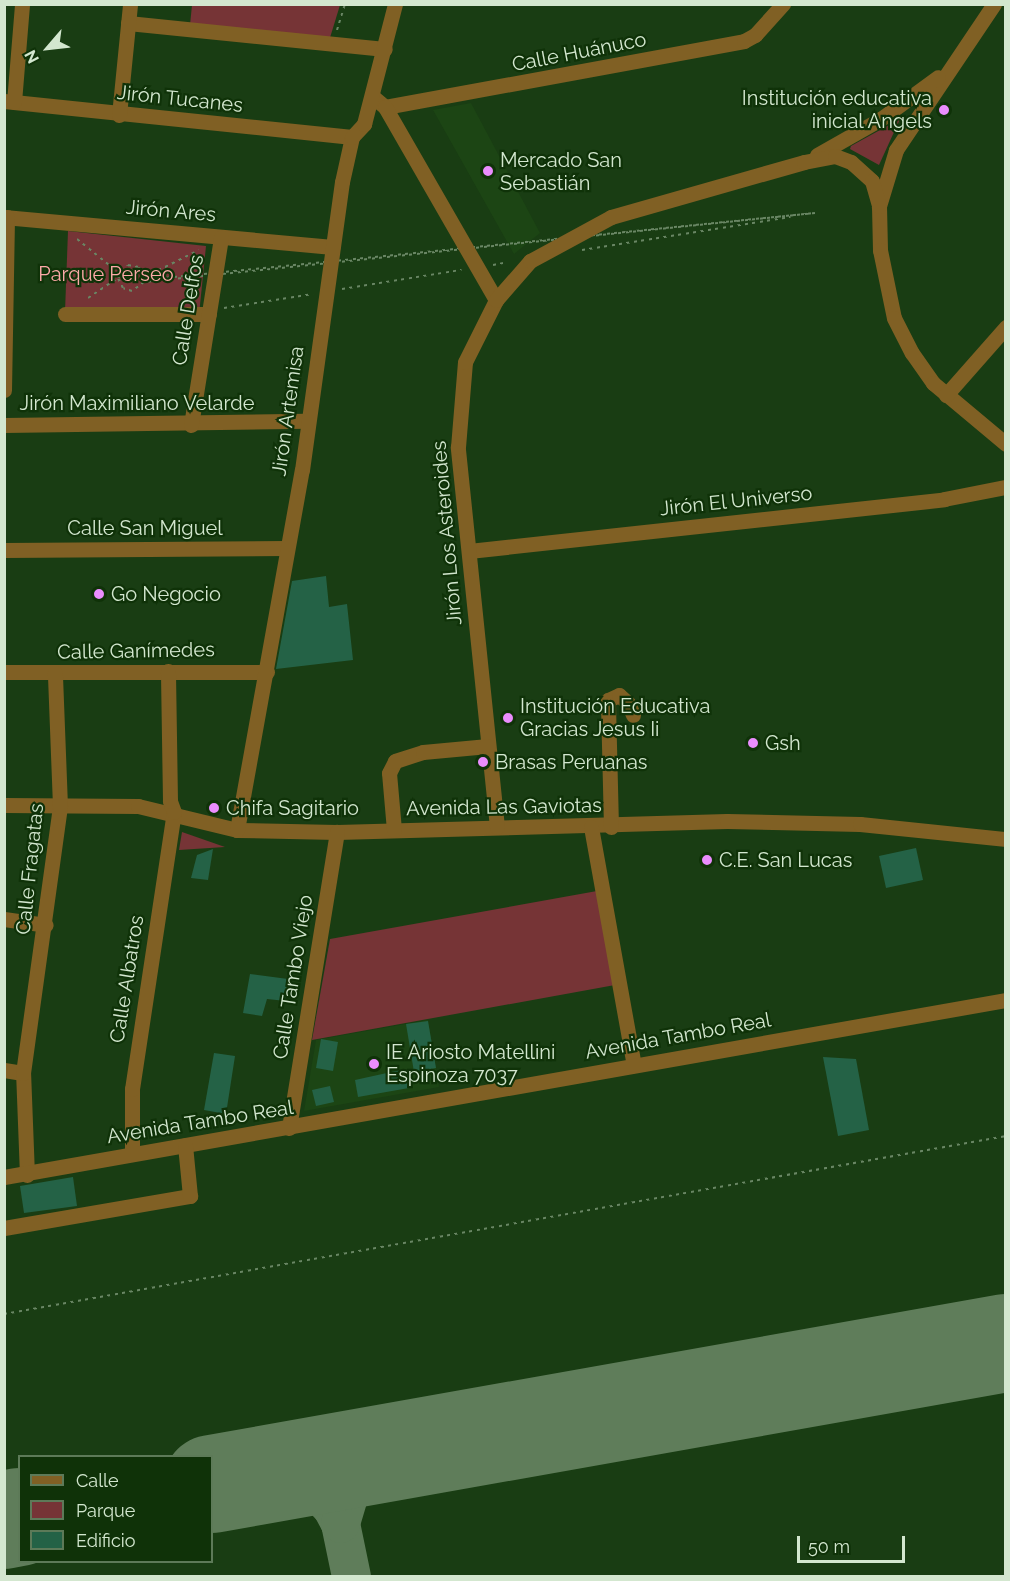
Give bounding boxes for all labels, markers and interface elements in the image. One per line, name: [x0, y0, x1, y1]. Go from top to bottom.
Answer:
north arrow: [18, 18, 78, 78]
street label: Calle Huánuco: [510, 27, 648, 77]
text: N: [20, 47, 43, 67]
street label: Jirón Tucanes: [116, 80, 244, 118]
place label: Institución educativa inicial Angels: [742, 86, 932, 133]
marker: Institución educativa inicial Angels: [937, 103, 951, 117]
place label: Mercado San Sebastián: [500, 148, 622, 195]
marker: Mercado San Sebastián: [481, 164, 495, 178]
street label: Jirón Ares: [125, 195, 217, 227]
street label: Calle Delfos: [167, 253, 209, 367]
park label: Parque Perseo: [38, 262, 174, 286]
street label: Jirón Artemisa: [267, 344, 309, 478]
street label: Jirón Maximiliano Velarde: [19, 391, 255, 415]
street label: Jirón Los Asteroides: [427, 440, 467, 626]
street label: Jirón El Universo: [658, 481, 814, 521]
street label: Calle San Miguel: [67, 516, 223, 540]
place label: Go Negocio: [111, 582, 221, 606]
marker: Go Negocio: [92, 587, 106, 601]
street label: Calle Ganímedes: [57, 638, 215, 664]
place label: Institución Educativa Gracias Jesus Ii: [520, 694, 710, 741]
marker: Institución Educativa Gracias Jesus Ii: [501, 711, 515, 725]
place label: Gsh: [765, 731, 801, 755]
marker: Gsh: [746, 736, 760, 750]
place label: Brasas Peruanas: [495, 750, 648, 774]
marker: Brasas Peruanas: [476, 755, 490, 769]
street label: Avenida Las Gaviotas: [406, 793, 602, 821]
place label: Chifa Sagitario: [226, 796, 359, 820]
marker: Chifa Sagitario: [207, 801, 221, 815]
street label: Calle Fragatas: [11, 802, 49, 936]
place label: C.E. San Lucas: [719, 848, 852, 872]
marker: C.E. San Lucas: [700, 853, 714, 867]
street label: Calle Tambo Viejo: [268, 893, 318, 1061]
street label: Calle Albatros: [105, 913, 149, 1045]
street label: Avenida Tambo Real: [583, 1008, 773, 1064]
place label: IE Ariosto Matellini Espinoza 7037: [386, 1040, 556, 1087]
marker: IE Ariosto Matellini Espinoza 7037: [367, 1057, 381, 1071]
street label: Avenida Tambo Real: [105, 1095, 295, 1149]
legend: [18, 1455, 213, 1563]
text: Calle: [76, 1470, 119, 1491]
text: Parque: [76, 1500, 135, 1521]
scale bar: [800, 1524, 908, 1562]
text: Edificio: [76, 1530, 135, 1551]
text: 50 m: [808, 1536, 850, 1557]

